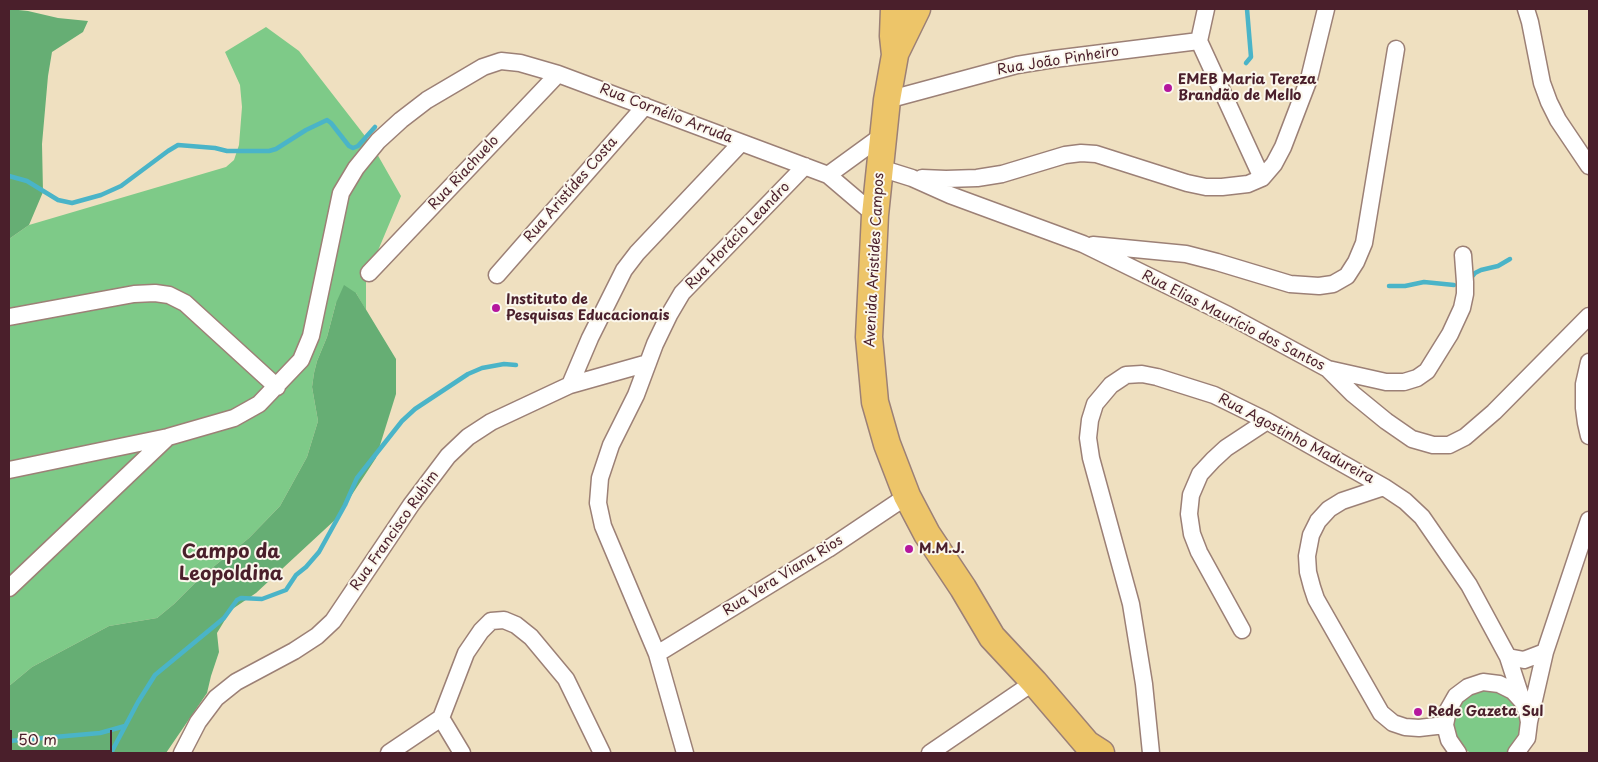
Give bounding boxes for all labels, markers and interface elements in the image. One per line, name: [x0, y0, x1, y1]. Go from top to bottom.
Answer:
street label: Rua João Pinheiro: [996, 43, 1120, 79]
place label: EMEB Maria Tereza Brandão de Mello: [1178, 72, 1317, 104]
street label: Rua Cornélio Arruda: [597, 81, 735, 147]
marker: EMEB Maria Tereza Brandão de Mello: [1162, 82, 1174, 94]
street label: Rua Riachuelo: [425, 132, 503, 214]
street label: Rua Aristídes Costa: [521, 134, 621, 246]
street label: Avenida Aristides Campos: [862, 172, 888, 348]
street label: Rua Horácio Leandro: [682, 179, 794, 293]
street label: Rua Elias Maurício dos Santos: [1139, 267, 1327, 375]
place label: Instituto de Pesquisas Educacionais: [506, 292, 669, 324]
marker: Instituto de Pesquisas Educacionais: [490, 302, 502, 314]
street label: Rua Agostinho Madureira: [1215, 391, 1377, 487]
street label: Rua Francisco Rubim: [347, 468, 443, 594]
street label: Rua Vera Viana Rios: [720, 532, 846, 620]
place label: M.M.J.: [919, 541, 965, 557]
district label: Campo da Leopoldina: [179, 542, 283, 586]
marker: M.M.J.: [903, 543, 915, 555]
place label: Rede Gazeta Sul: [1428, 704, 1543, 720]
marker: Rede Gazeta Sul: [1412, 706, 1424, 718]
scale bar: [12, 720, 115, 752]
text: 50 m: [18, 727, 57, 750]

